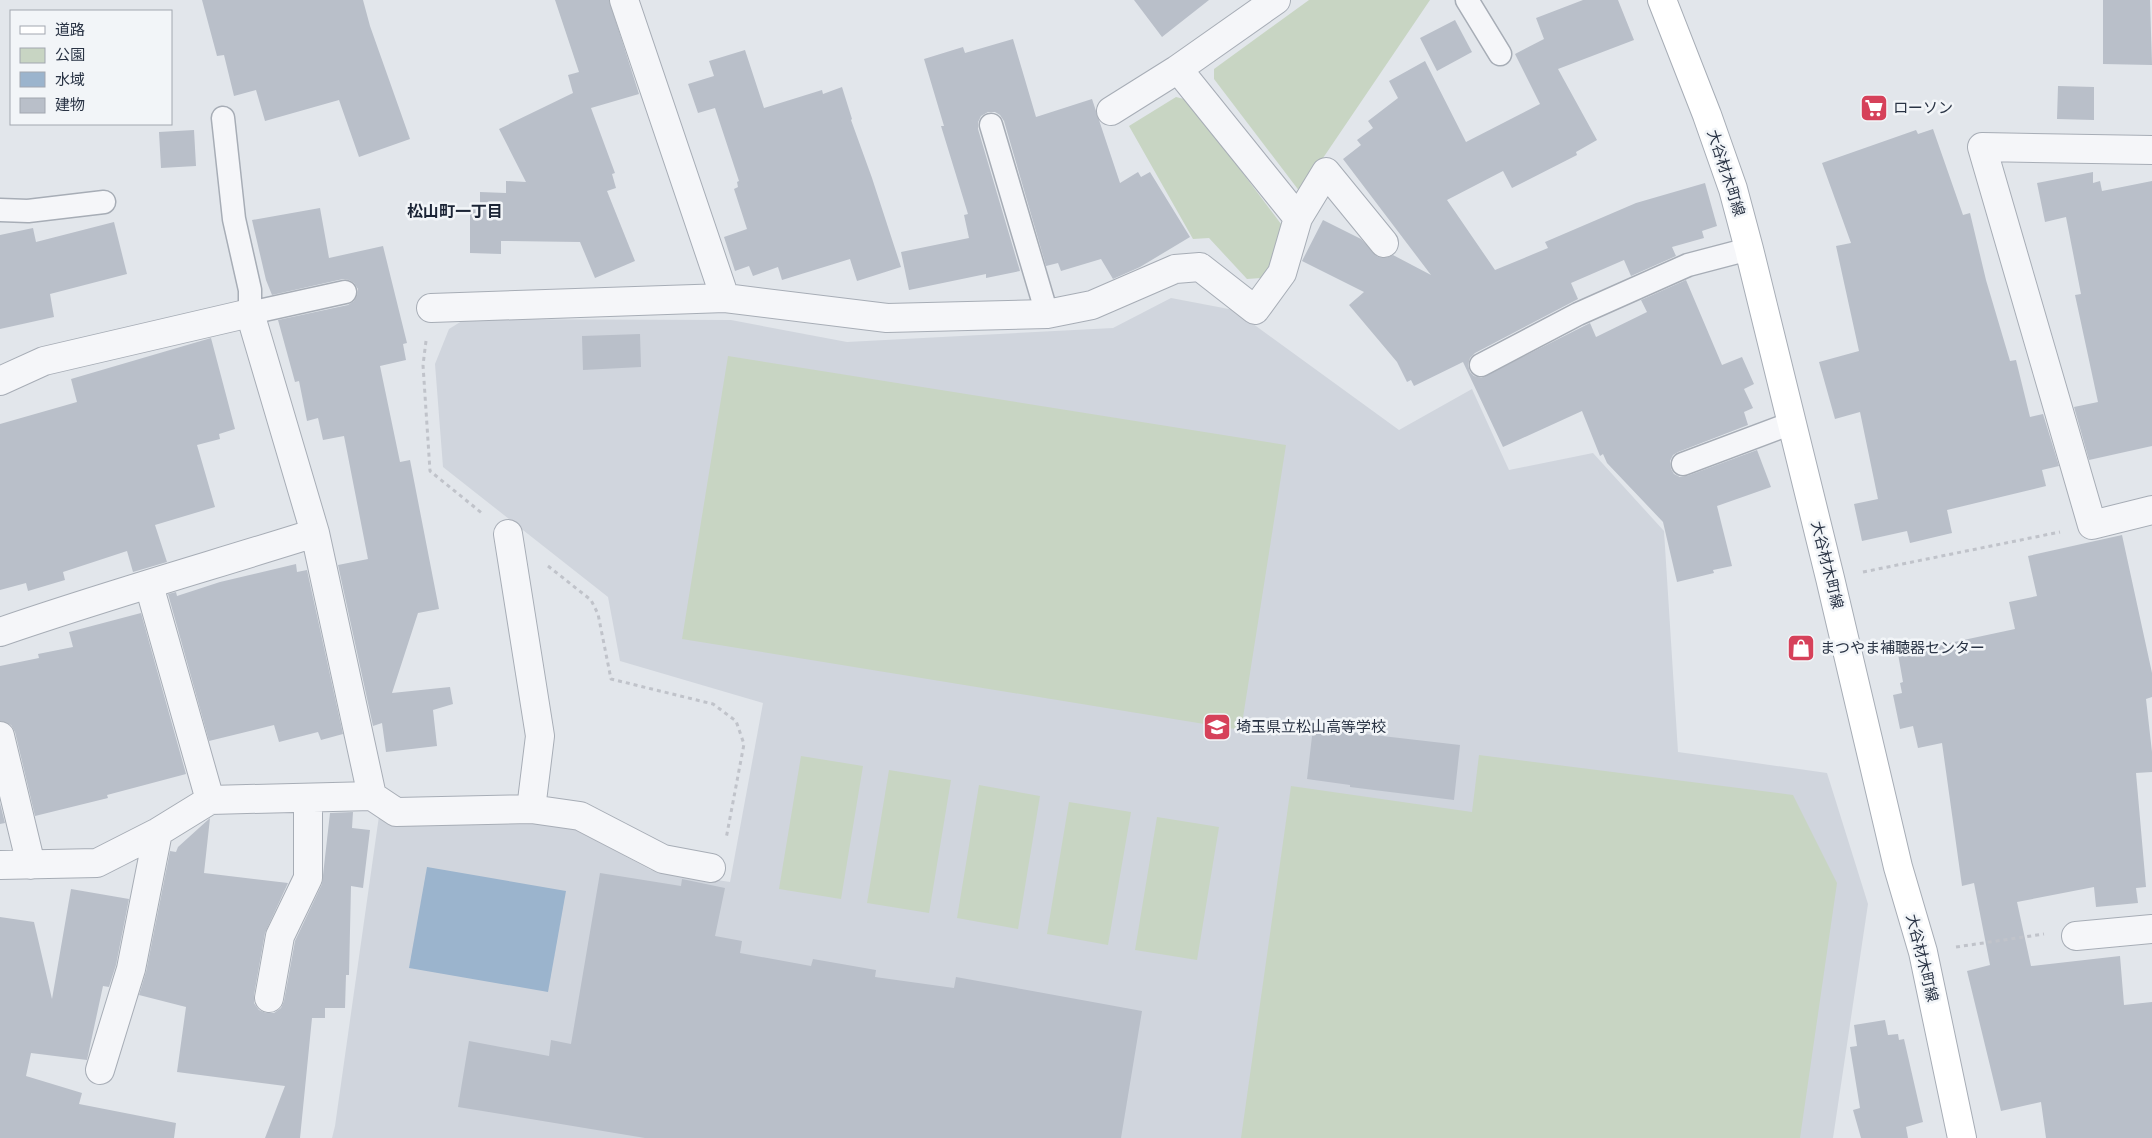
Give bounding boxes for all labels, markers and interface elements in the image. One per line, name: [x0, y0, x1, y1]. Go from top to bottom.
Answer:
legend: [10, 10, 172, 125]
text: 道路: [55, 19, 85, 39]
text: 公園: [55, 44, 85, 64]
text: 水域: [55, 69, 85, 89]
supermarket icon: ローソン: [1859, 93, 1889, 123]
text: 建物: [55, 94, 85, 114]
place label: ローソン: [1893, 97, 1953, 117]
street label: 大谷材木町線: [1704, 127, 1750, 219]
district label: 松山町一丁目: [407, 200, 503, 222]
street label: 大谷材木町線: [1807, 519, 1849, 611]
shop icon: まつやま補聴器センター: [1786, 633, 1816, 663]
place label: まつやま補聴器センター: [1820, 637, 1985, 657]
school or university icon: 埼玉県立松山高等学校: [1202, 712, 1232, 742]
place label: 埼玉県立松山高等学校: [1236, 716, 1386, 736]
street label: 大谷材木町線: [1902, 912, 1944, 1004]

